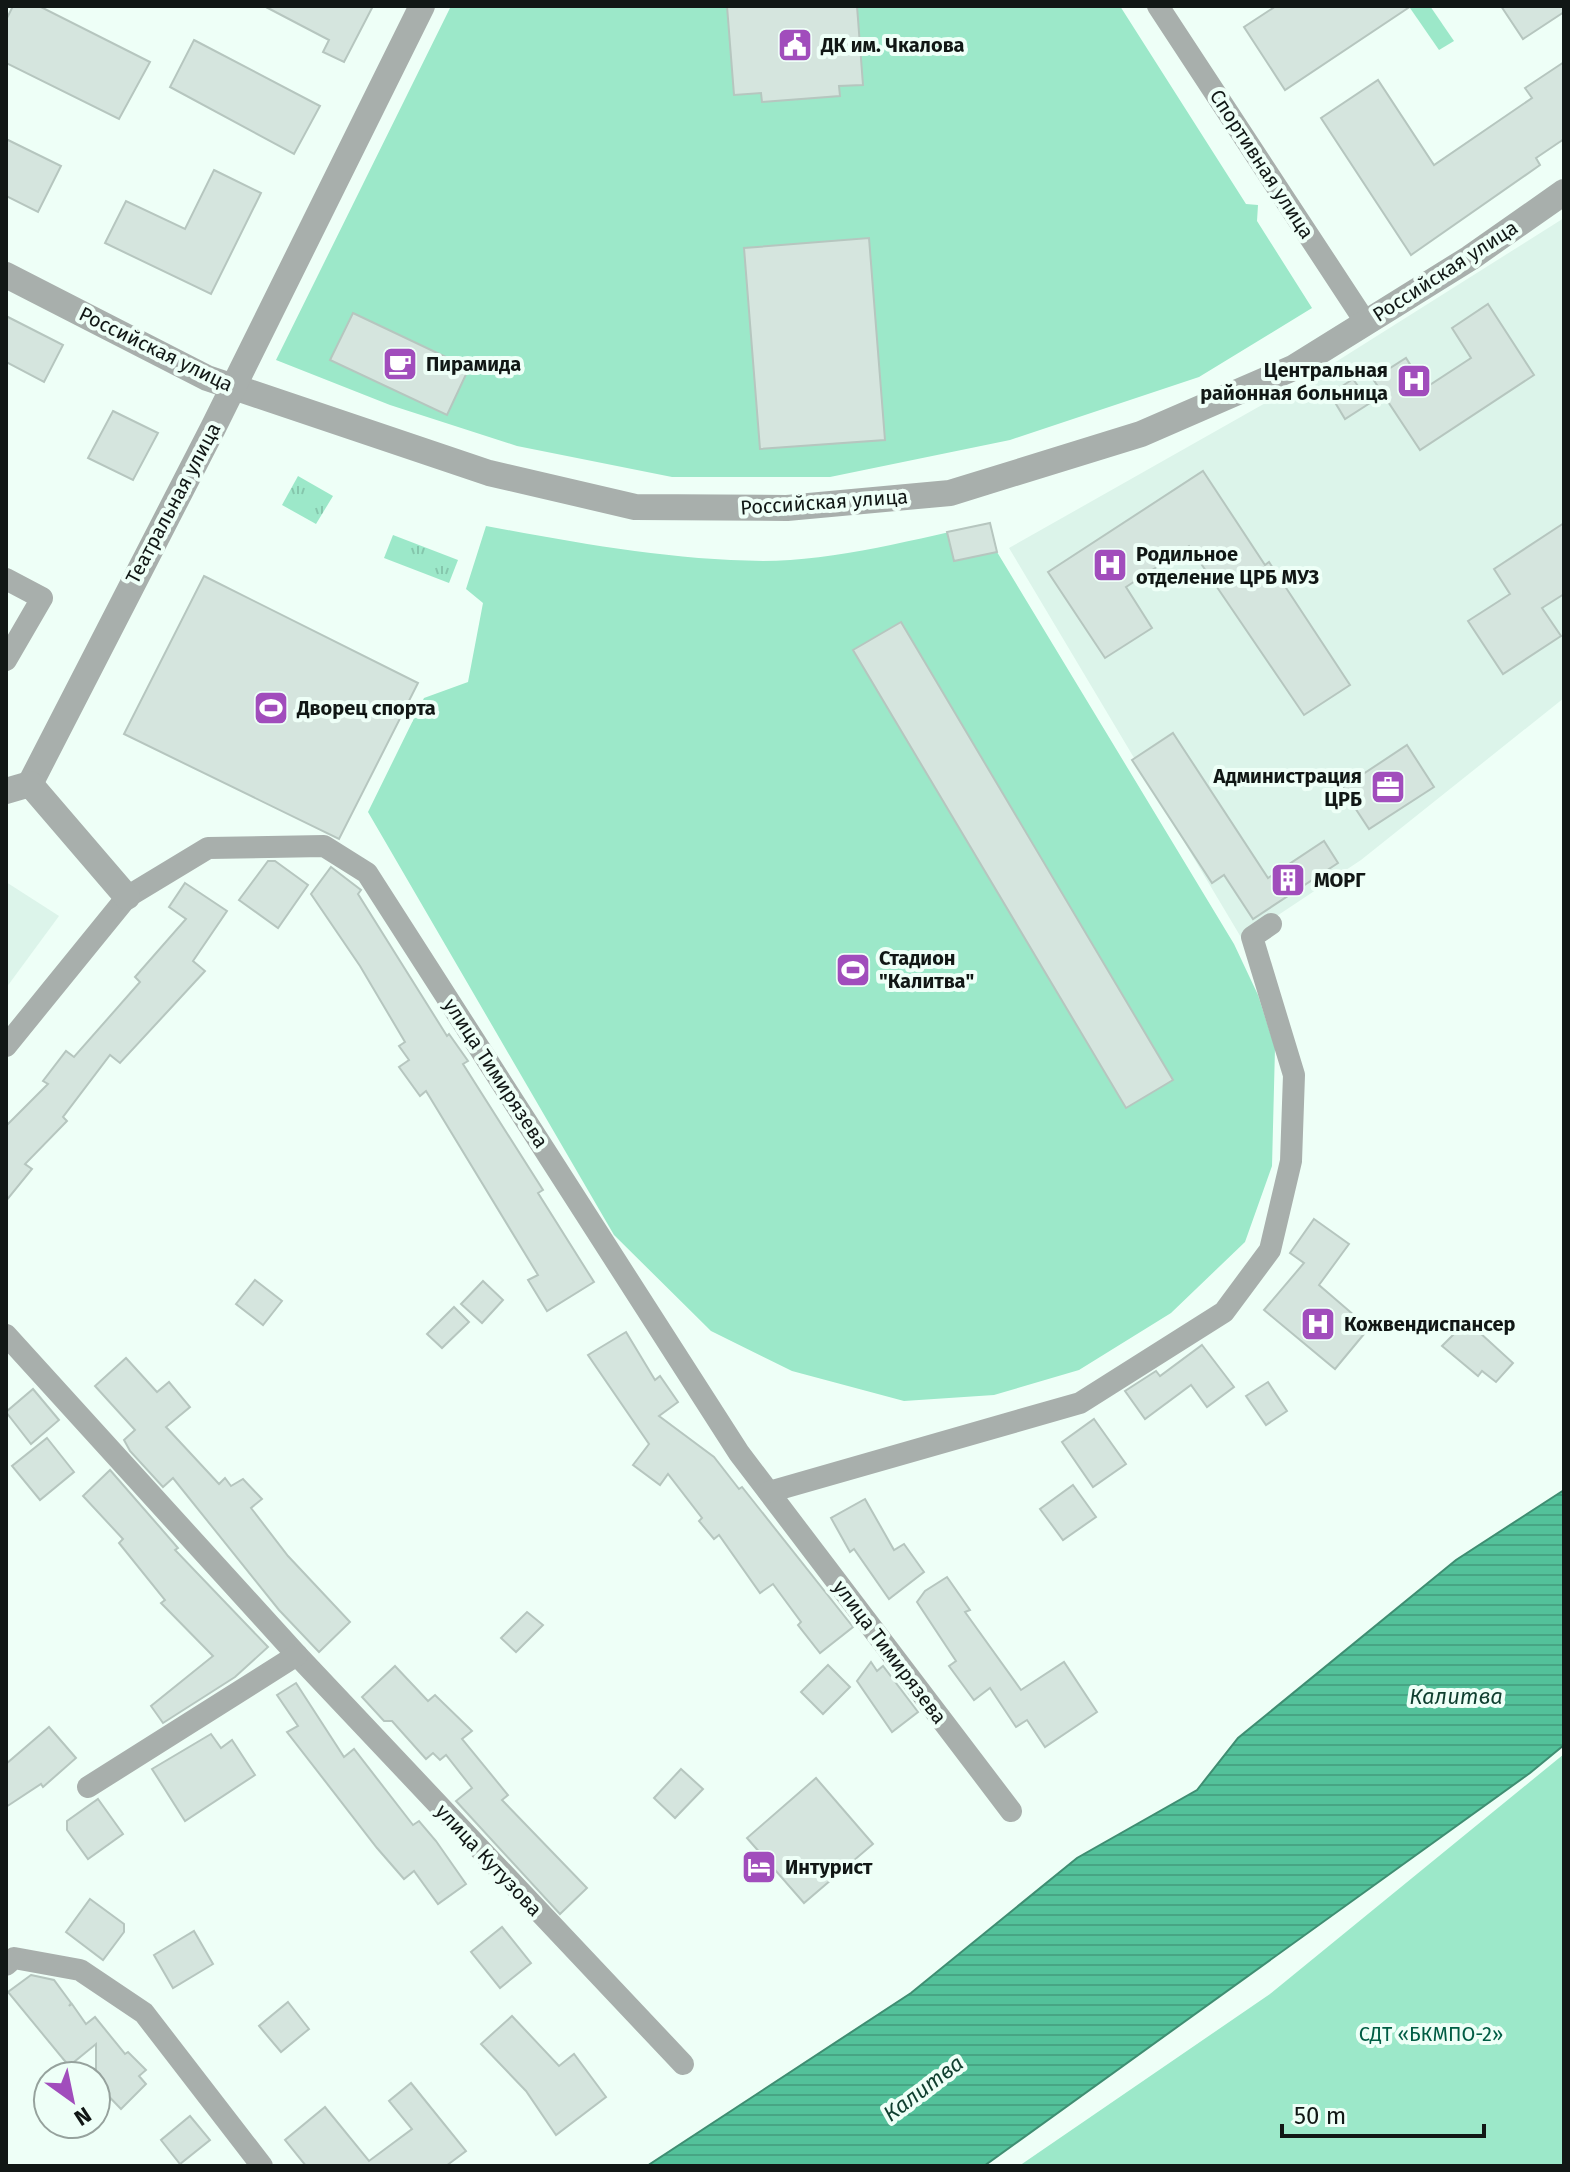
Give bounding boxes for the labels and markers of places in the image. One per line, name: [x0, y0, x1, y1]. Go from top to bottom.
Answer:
public building icon: ДК им. Чкалова: [776, 26, 814, 64]
place label: ДК им. Чкалова: [820, 33, 965, 57]
cafe icon: Пирамида: [381, 345, 419, 383]
place label: Пирамида: [426, 352, 521, 376]
place label: Центральная районная больница: [1200, 358, 1388, 405]
hospital icon: Центральная районная больница: [1395, 362, 1433, 400]
place label: Родильное отделение ЦРБ МУЗ: [1136, 542, 1319, 589]
hospital icon: Родильное отделение ЦРБ МУЗ: [1091, 546, 1129, 584]
sports icon: Дворец спорта: [252, 689, 290, 727]
place label: Дворец спорта: [296, 696, 436, 720]
place label: Администрация ЦРБ: [1213, 764, 1362, 811]
office icon: Администрация ЦРБ: [1369, 768, 1407, 806]
building icon: МОРГ: [1269, 861, 1307, 899]
place label: МОРГ: [1314, 868, 1366, 892]
place label: Стадион "Калитва": [879, 946, 974, 993]
sports icon: Стадион "Калитва": [834, 951, 872, 989]
hospital icon: Кожвендиспансер: [1299, 1305, 1337, 1343]
place label: Кожвендиспансер: [1344, 1312, 1515, 1336]
hotel icon: Интурист: [740, 1848, 778, 1886]
place label: Интурист: [785, 1855, 873, 1879]

